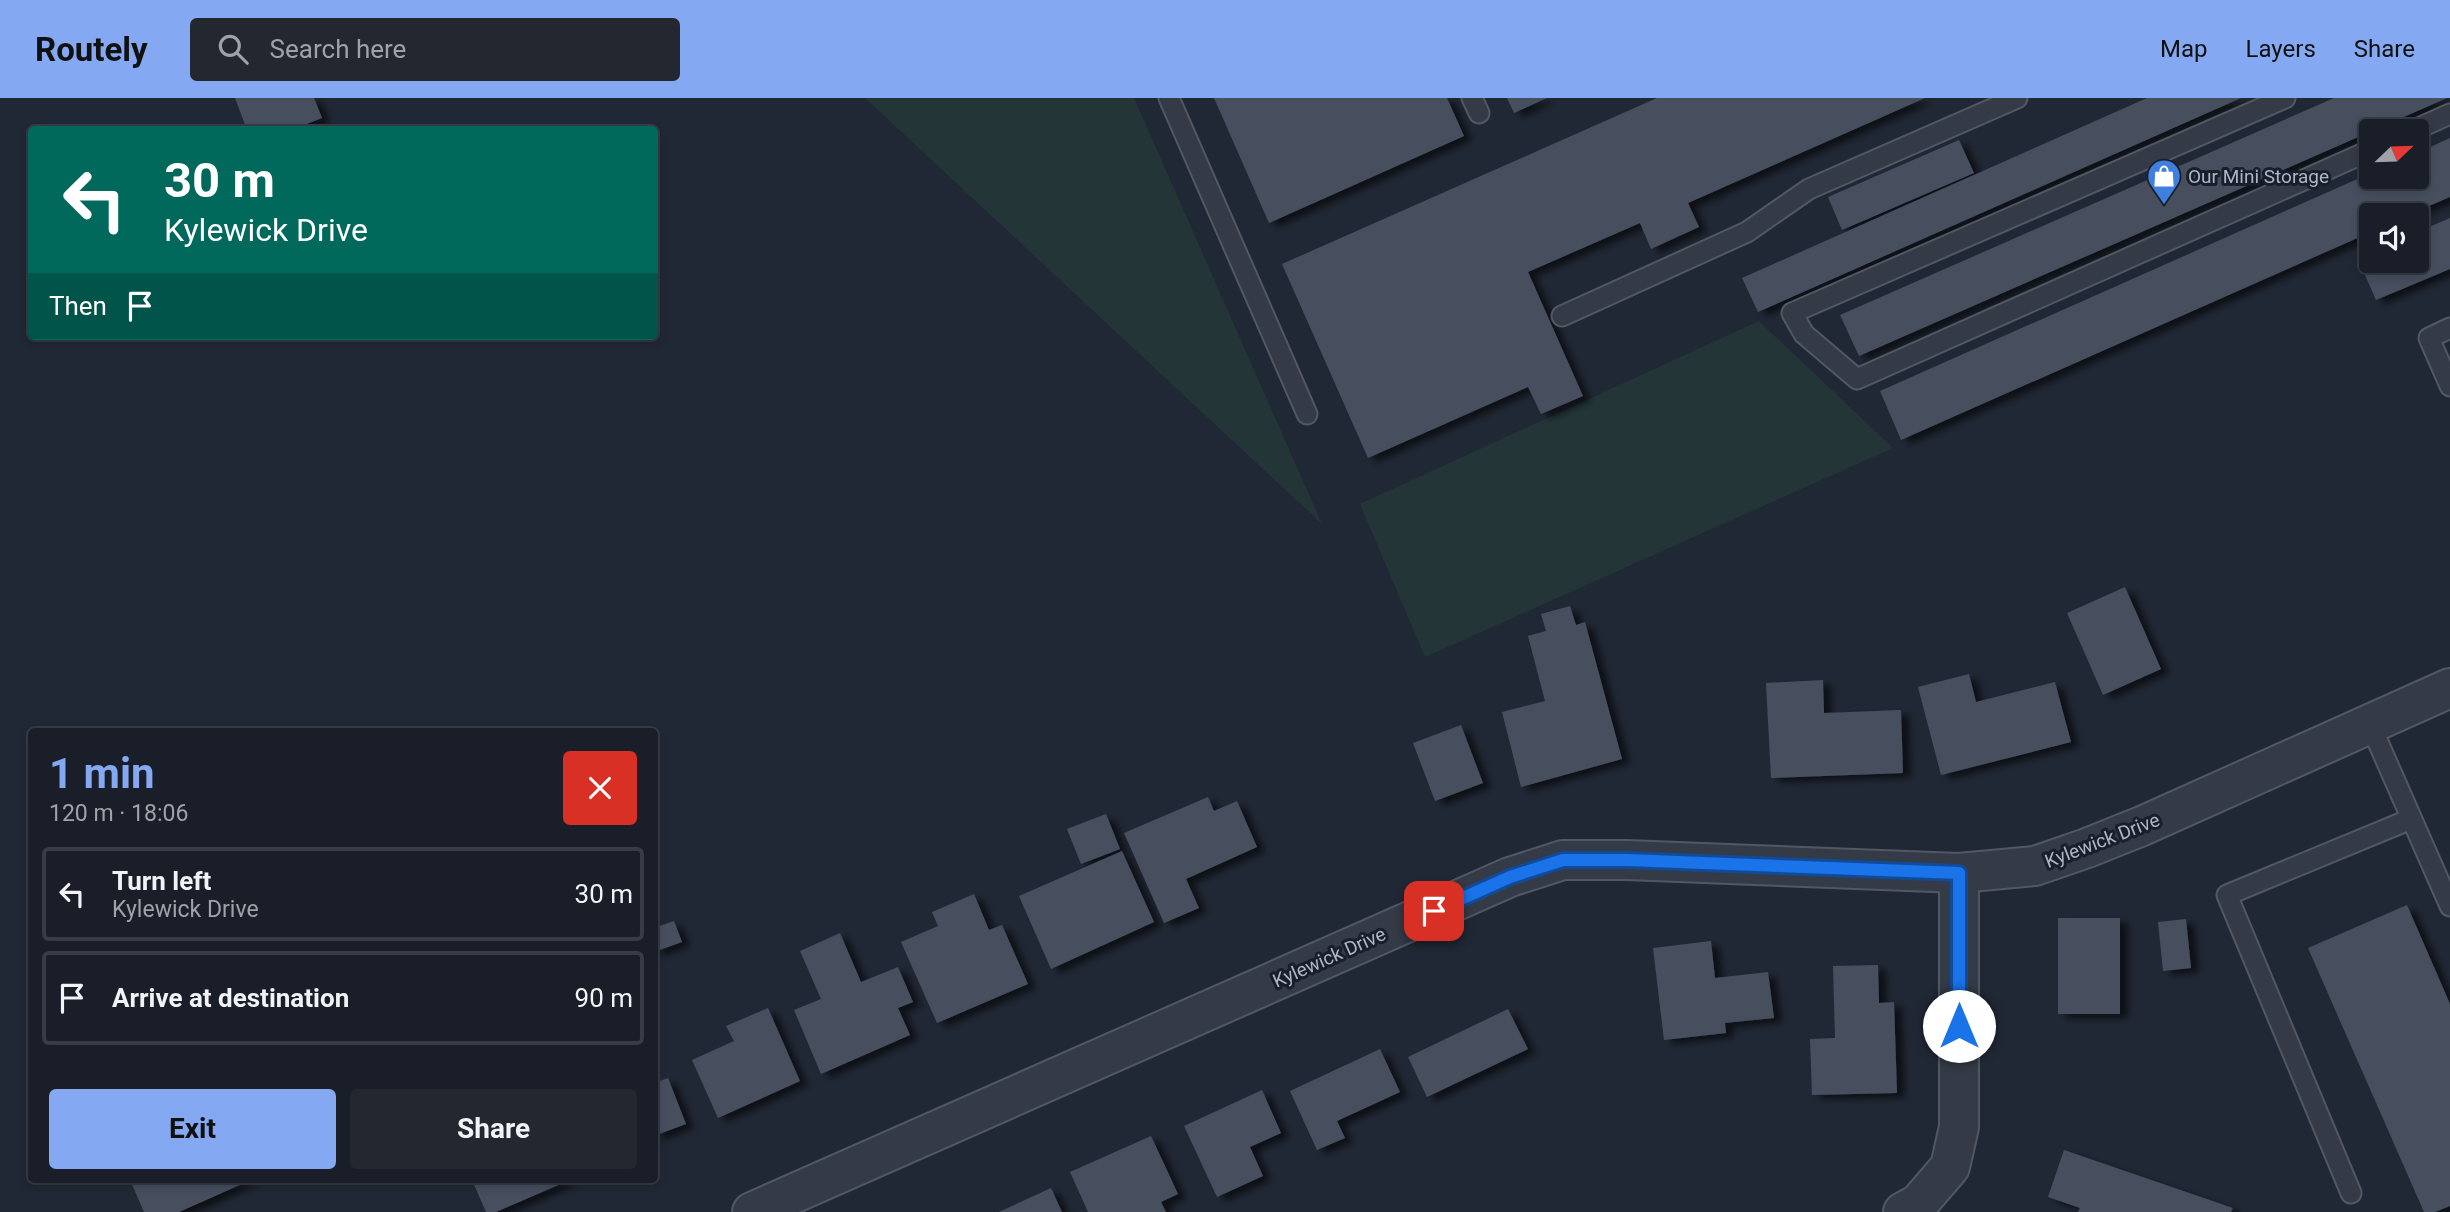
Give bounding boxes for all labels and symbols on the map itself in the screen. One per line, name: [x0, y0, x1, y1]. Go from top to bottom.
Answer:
north arrow: [2359, 119, 2429, 189]
shop icon: Our Mini Storage: [2145, 157, 2183, 206]
place label: Our Mini Storage: [2188, 165, 2329, 188]
street label: Kylewick Drive: [2042, 808, 2163, 873]
pin: [1404, 881, 1464, 941]
street label: Kylewick Drive: [1269, 922, 1389, 993]
position arrow: [1922, 989, 1996, 1063]

